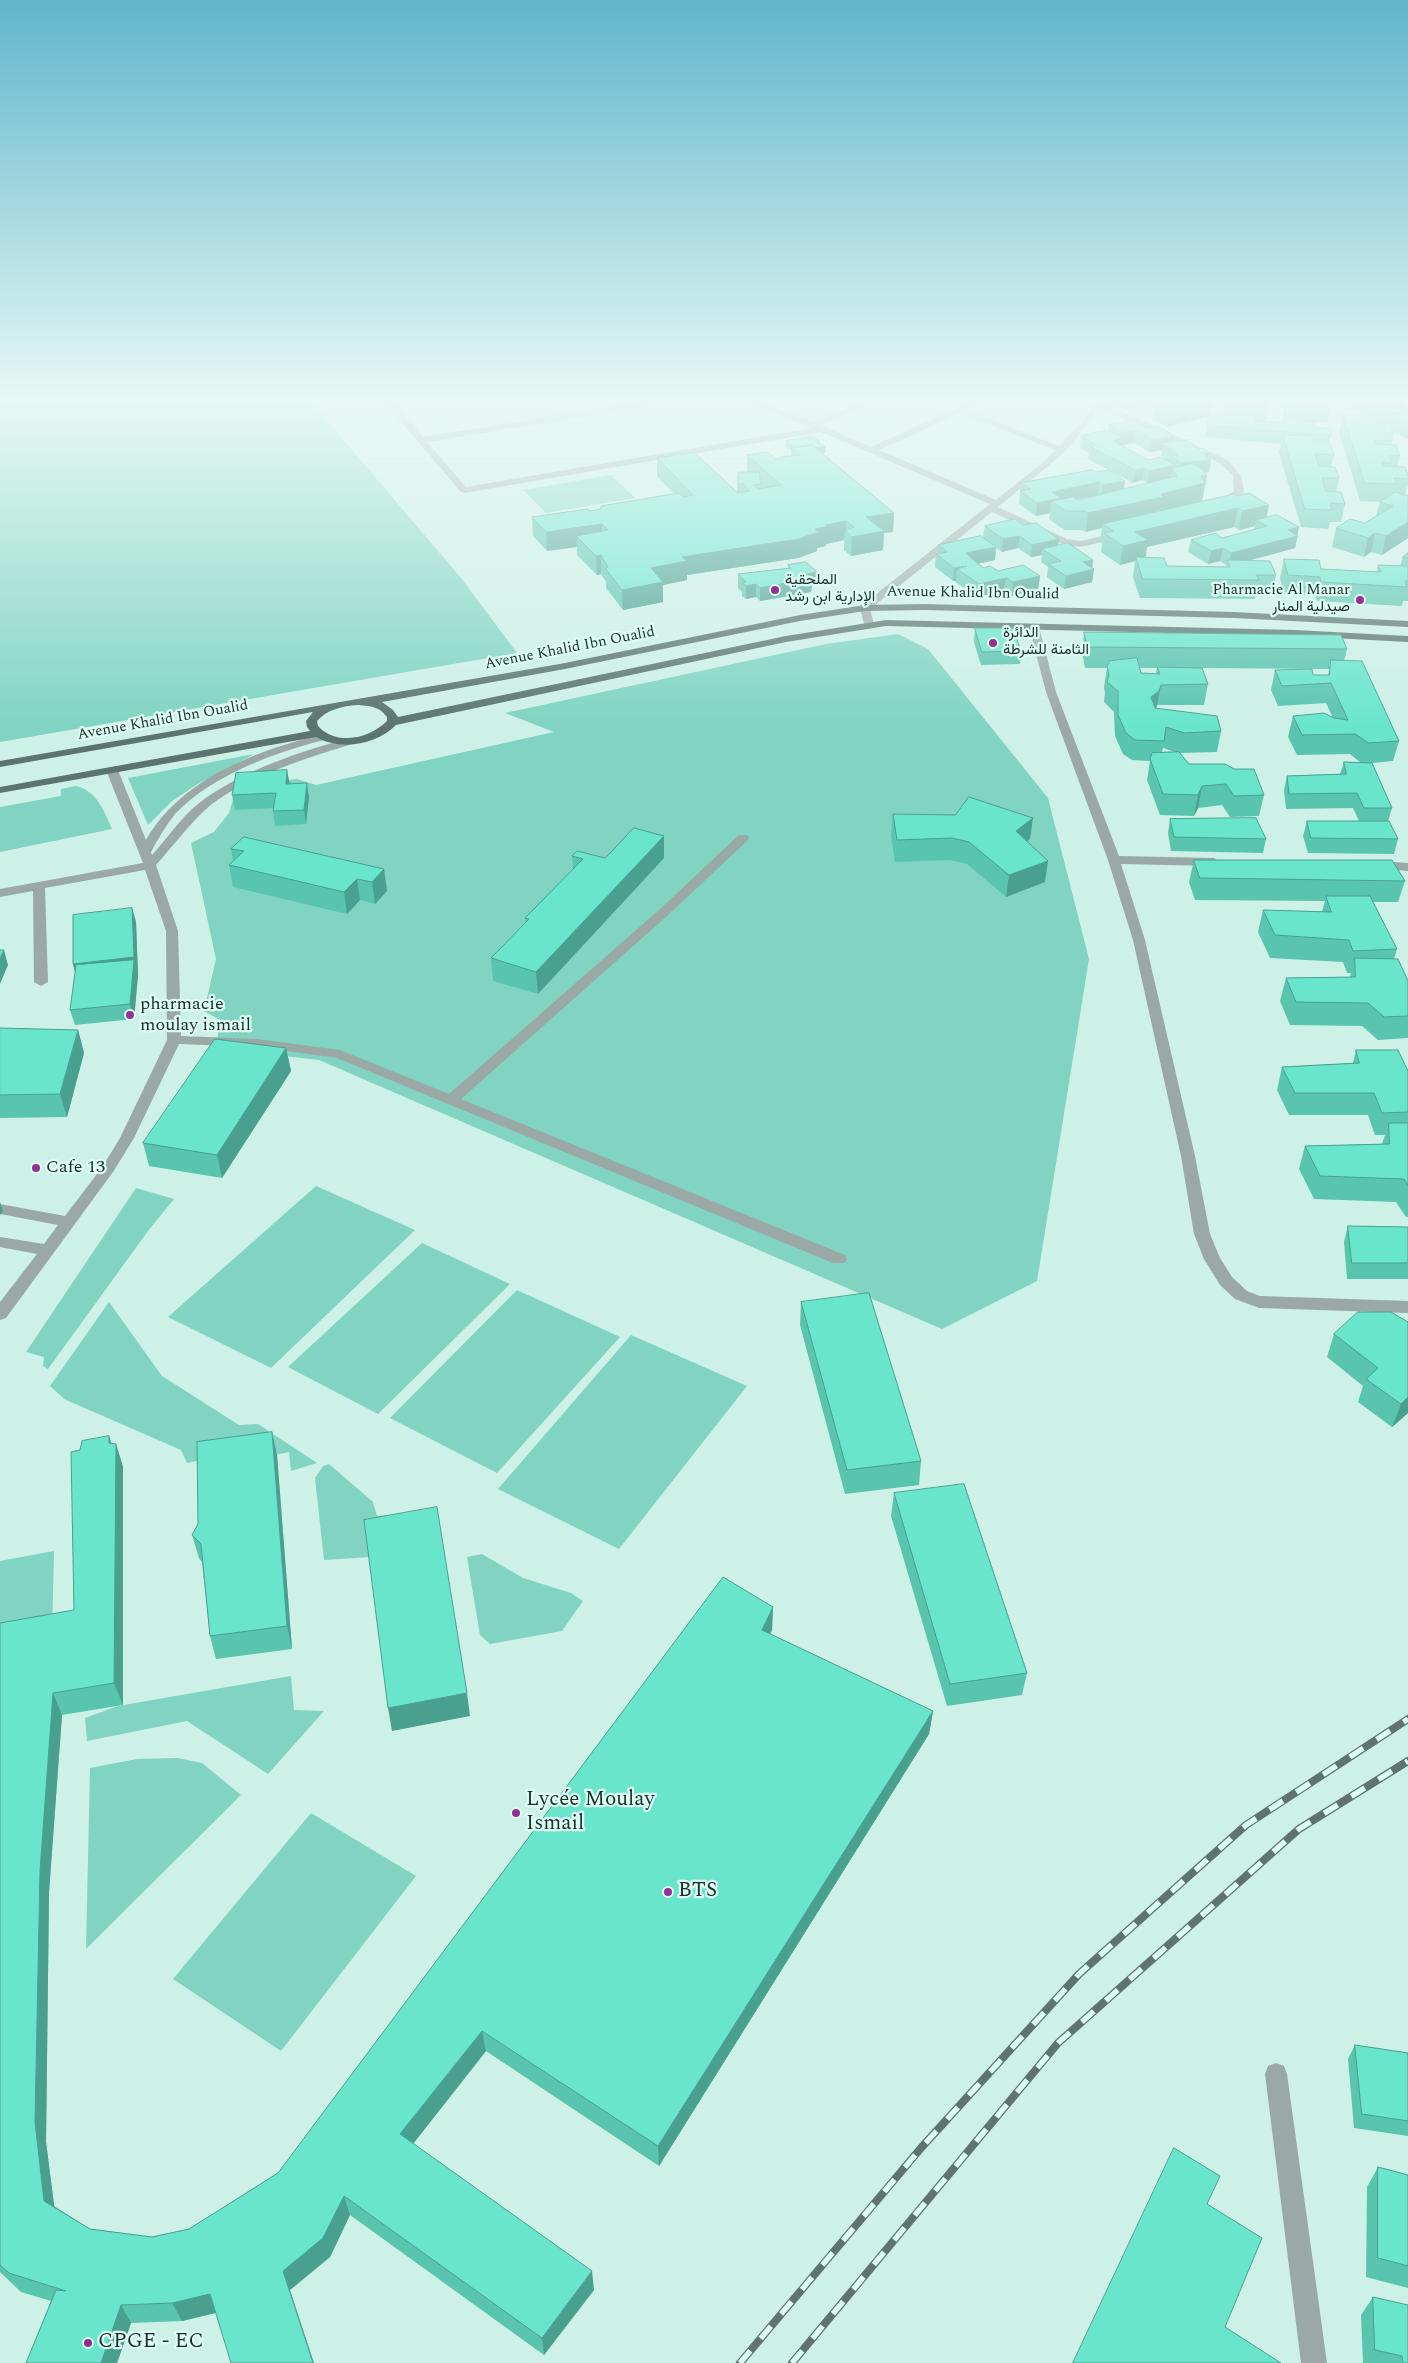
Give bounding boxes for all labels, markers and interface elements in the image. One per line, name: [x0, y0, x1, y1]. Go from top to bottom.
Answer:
place label: الملحقية الإدارية ابن رشد: [785, 572, 875, 607]
place label: Pharmacie Al Manar صيدلية المنار: [1213, 582, 1350, 617]
street label: Avenue Khalid Ibn Oualid: [886, 583, 1060, 605]
marker: الملحقية الإدارية ابن رشد: [769, 584, 781, 596]
marker: Pharmacie Al Manar صيدلية المنار: [1354, 594, 1366, 606]
street label: Avenue Khalid Ibn Oualid: [483, 624, 657, 674]
place label: الدائرة الثامنة للشرطة: [1003, 625, 1089, 660]
marker: الدائرة الثامنة للشرطة: [987, 637, 999, 649]
street label: Avenue Khalid Ibn Oualid: [76, 697, 250, 745]
place label: pharmacie moulay ismail: [140, 994, 251, 1036]
marker: pharmacie moulay ismail: [124, 1009, 136, 1021]
place label: Cafe 13: [46, 1157, 105, 1179]
marker: Cafe 13: [30, 1162, 42, 1174]
place label: Lycée Moulay Ismail: [526, 1788, 654, 1838]
marker: Lycée Moulay Ismail: [510, 1807, 522, 1819]
place label: BTS: [678, 1879, 717, 1905]
marker: BTS: [662, 1886, 674, 1898]
place label: CPGE - EC: [98, 2330, 204, 2356]
marker: CPGE - EC: [82, 2337, 94, 2349]

